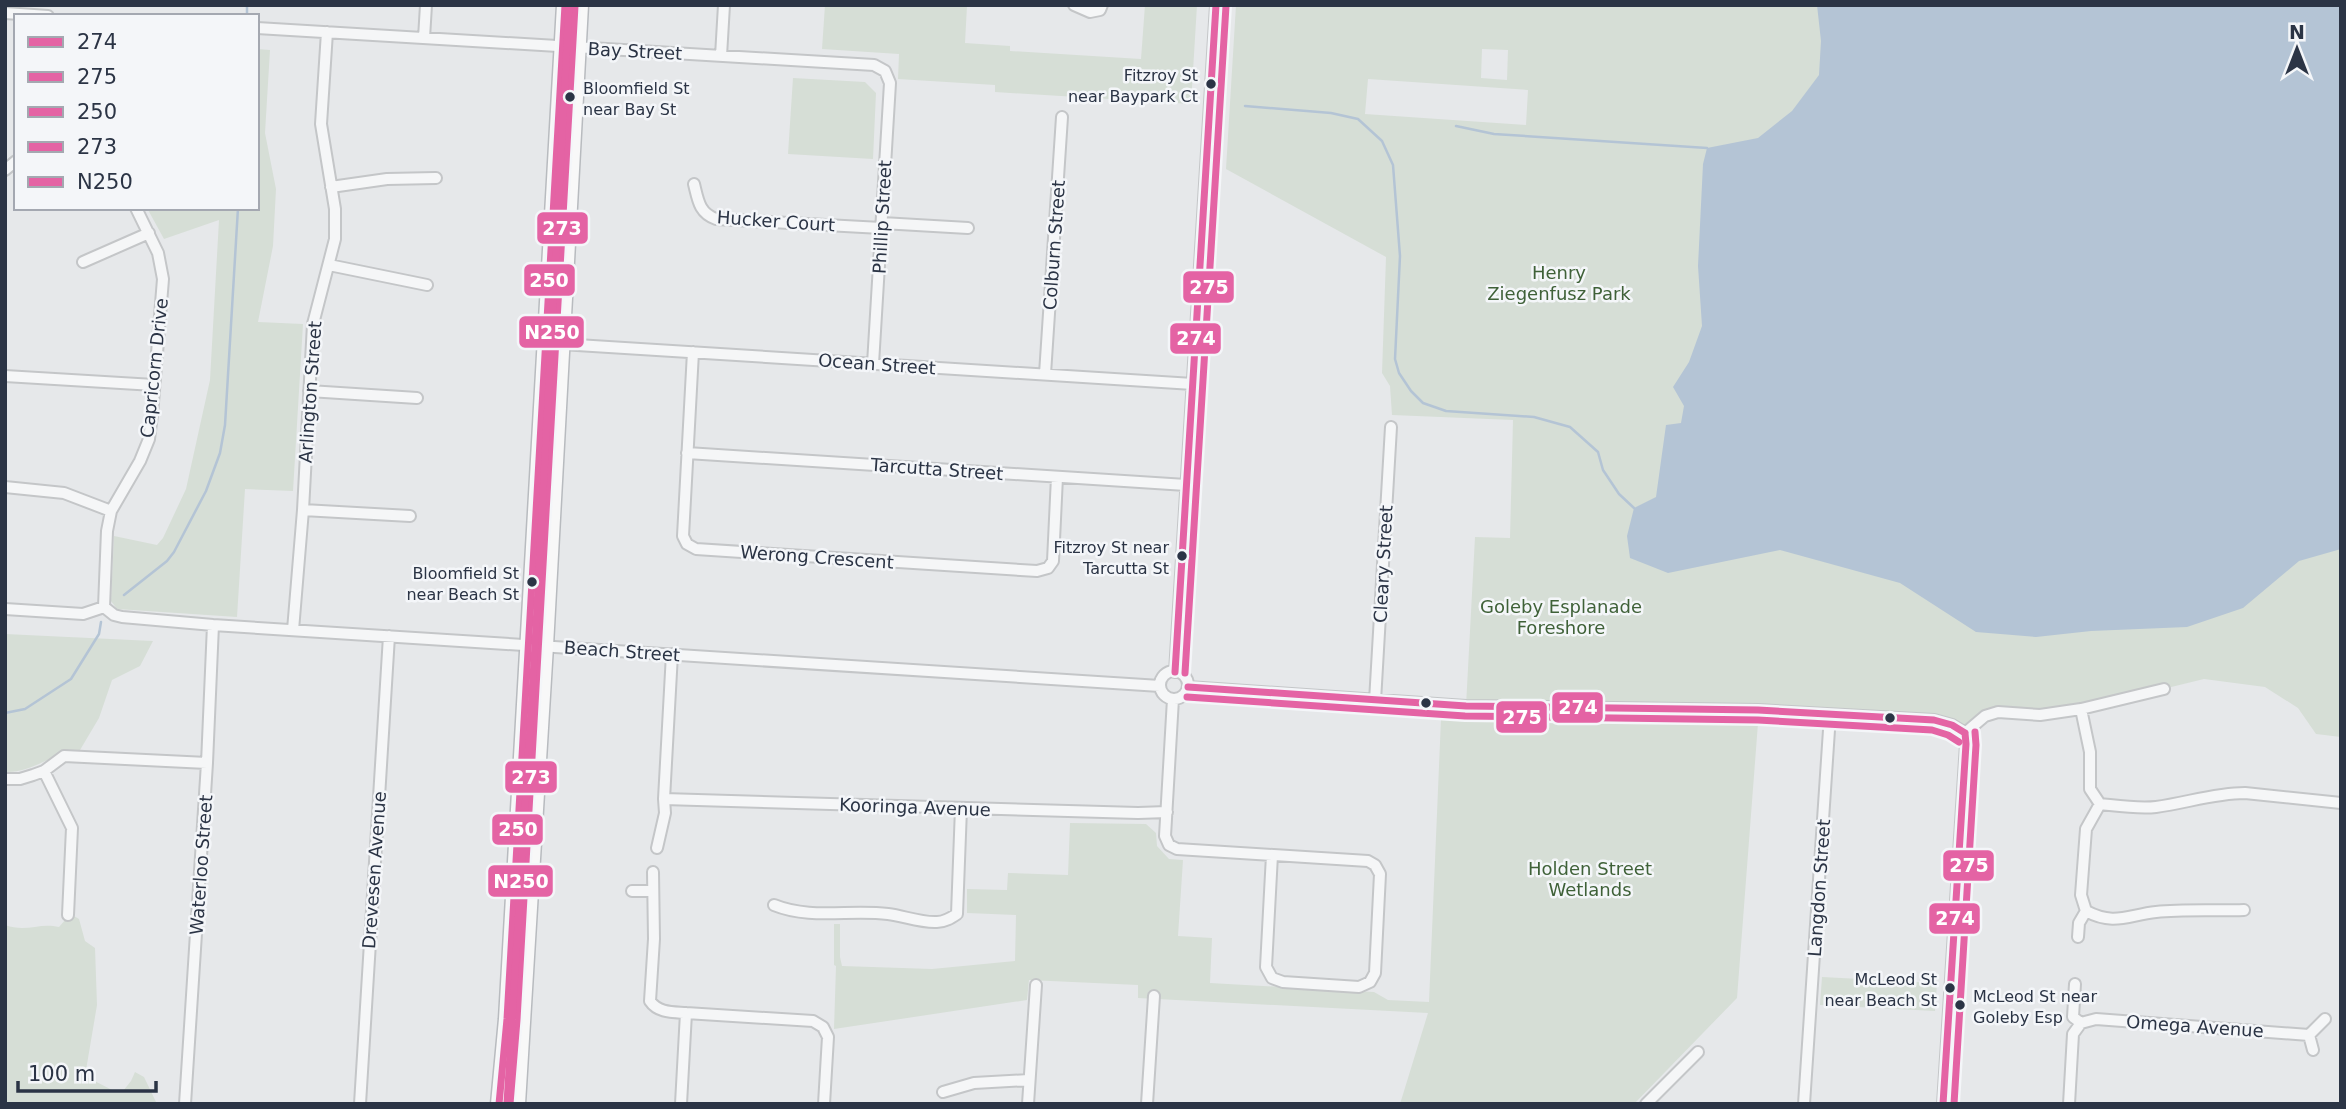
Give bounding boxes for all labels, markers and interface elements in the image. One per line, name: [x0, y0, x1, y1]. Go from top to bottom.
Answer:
legend: [14, 14, 259, 210]
north arrow: [2262, 14, 2332, 84]
text: N: [2289, 21, 2305, 43]
text: 274: [77, 30, 117, 54]
street label: Bay Street: [587, 38, 683, 64]
text: 275: [77, 65, 117, 89]
place label: Fitzroy St near Baypark Ct: [1068, 66, 1198, 106]
marker: Fitzroy St near Baypark Ct: [1204, 77, 1218, 91]
place label: Bloomfield St near Bay St: [583, 79, 690, 119]
marker: Bloomfield St near Bay St: [563, 90, 577, 104]
text: 250: [77, 100, 117, 124]
text: 273: [77, 135, 117, 159]
street label: Phillip Street: [869, 159, 895, 275]
text: N250: [77, 170, 133, 194]
street label: Colburn Street: [1039, 179, 1069, 311]
street label: Hucker Court: [716, 206, 836, 236]
line badge: 273: [536, 211, 589, 245]
text: 273: [542, 217, 582, 239]
park label: Henry Ziegenfusz Park: [1487, 262, 1631, 304]
line badge: 250: [523, 263, 576, 297]
text: 250: [529, 269, 569, 291]
line badge: 275: [1182, 270, 1235, 304]
text: 275: [1189, 276, 1229, 298]
street label: Capricorn Drive: [136, 297, 172, 439]
line badge: N250: [518, 315, 585, 349]
street label: Arlington Street: [295, 320, 325, 464]
text: N250: [524, 321, 580, 343]
line badge: 274: [1169, 322, 1222, 355]
text: 274: [1176, 327, 1216, 349]
street label: Ocean Street: [817, 349, 937, 379]
street label: Tarcutta Street: [869, 454, 1004, 484]
street label: Cleary Street: [1369, 504, 1397, 624]
place label: Fitzroy St near Tarcutta St: [1053, 538, 1169, 578]
street label: Werong Crescent: [740, 541, 894, 573]
marker: Fitzroy St near Tarcutta St: [1175, 549, 1189, 563]
place label: Bloomfield St near Beach St: [406, 564, 519, 604]
marker: Bloomfield St near Beach St: [525, 575, 539, 589]
park label: Goleby Esplanade Foreshore: [1480, 596, 1642, 638]
street label: Beach Street: [563, 636, 681, 666]
line badge: 274: [1551, 691, 1604, 724]
unlabelled marker: [1419, 696, 1433, 710]
text: 274: [1558, 696, 1598, 718]
line badge: 275: [1495, 700, 1548, 734]
text: 275: [1502, 706, 1542, 728]
unlabelled marker: [1883, 711, 1897, 725]
line badge: 273: [504, 760, 558, 794]
text: 273: [511, 766, 551, 788]
street label: Drevesen Avenue: [358, 790, 390, 950]
street label: Waterloo Street: [186, 794, 216, 936]
street label: Kooringa Avenue: [839, 794, 991, 820]
line badge: 250: [491, 813, 544, 846]
text: 250: [498, 818, 538, 840]
street label: Langdon Street: [1804, 818, 1834, 958]
line badge: 275: [1942, 849, 1995, 882]
text: 275: [1949, 854, 1989, 876]
park label: Holden Street Wetlands: [1528, 858, 1652, 900]
line badge: N250: [487, 864, 554, 898]
text: N250: [493, 870, 549, 892]
line badge: 274: [1928, 902, 1981, 935]
text: 274: [1935, 907, 1975, 929]
place label: McLeod St near Beach St: [1824, 970, 1937, 1010]
marker: McLeod St near Beach St: [1943, 981, 1957, 995]
place label: McLeod St near Goleby Esp: [1973, 987, 2097, 1027]
marker: McLeod St near Goleby Esp: [1953, 998, 1967, 1012]
street label: Omega Avenue: [2126, 1011, 2264, 1041]
scale bar: [18, 1050, 156, 1094]
text: 100 m: [28, 1062, 95, 1086]

